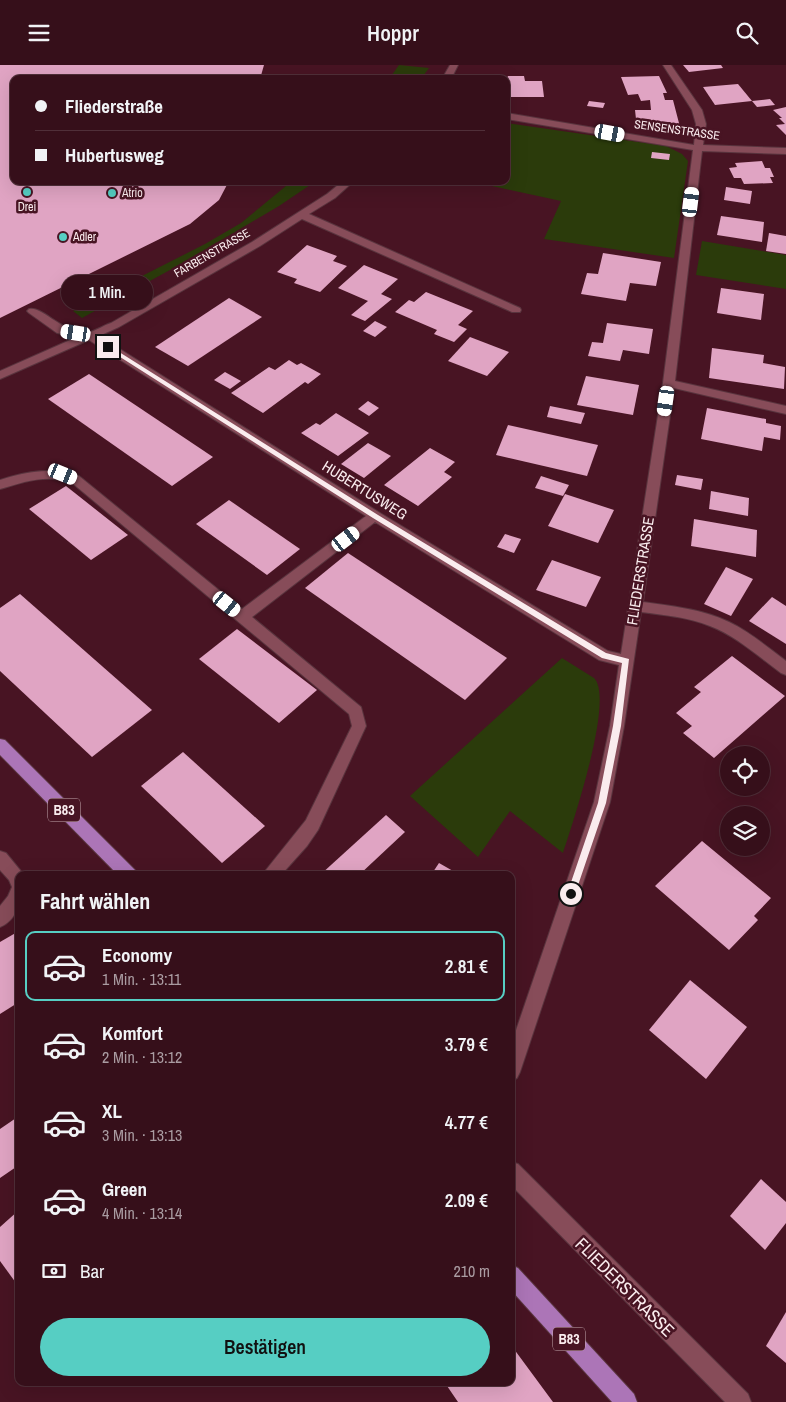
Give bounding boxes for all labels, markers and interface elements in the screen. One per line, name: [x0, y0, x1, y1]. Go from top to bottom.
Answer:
text: Hoppr: [367, 18, 419, 48]
icon: menu: [25, 19, 53, 47]
icon: search: [733, 19, 761, 47]
text: Fliederstraße: [65, 93, 163, 119]
street label: SENSENSTRASSE: [633, 116, 721, 144]
car: [593, 123, 626, 143]
text: Hubertusweg: [65, 142, 164, 168]
place label: Atrio: [121, 185, 143, 201]
marker: Drei: [21, 186, 33, 198]
car: [681, 186, 700, 218]
marker: Atrio: [106, 187, 118, 199]
place label: Drei: [18, 199, 36, 215]
street label: FARBENSTRASSE: [171, 225, 253, 281]
place label: Adler: [72, 229, 97, 245]
marker: Adler: [57, 231, 69, 243]
callout: 1 Min.: [62, 275, 154, 309]
text: 1 Min.: [89, 281, 125, 303]
car: [60, 323, 91, 343]
route end: [97, 336, 119, 358]
car: [656, 385, 675, 417]
street label: HUBERTUSWEG: [318, 455, 412, 525]
car: [46, 461, 79, 487]
street label: FLIEDERSTRASSE: [621, 515, 659, 627]
car: [329, 524, 362, 554]
car: [210, 589, 243, 619]
map controls: [720, 746, 770, 856]
button: locate: [720, 746, 770, 796]
road number: B83: [48, 799, 80, 821]
button: layers: [720, 806, 770, 856]
route start: [560, 883, 582, 905]
text: Fahrt wählen: [40, 886, 150, 916]
text: Economy: [102, 942, 172, 968]
icon: car: [42, 944, 87, 989]
text: 2.81 €: [445, 953, 488, 979]
text: 1 Min. · 13:11: [102, 968, 181, 990]
text: Komfort: [102, 1020, 163, 1046]
icon: car: [42, 1022, 87, 1067]
text: 3.79 €: [445, 1031, 488, 1057]
text: 2 Min. · 13:12: [102, 1046, 182, 1068]
text: XL: [102, 1098, 122, 1124]
icon: car: [42, 1100, 87, 1145]
text: 4.77 €: [445, 1109, 488, 1135]
text: 3 Min. · 13:13: [102, 1124, 182, 1146]
text: Green: [102, 1176, 147, 1202]
icon: car: [42, 1178, 87, 1223]
text: 2.09 €: [445, 1187, 488, 1213]
text: 4 Min. · 13:14: [102, 1202, 182, 1224]
street label: FLIEDERSTRASSE: [570, 1232, 680, 1342]
icon: cash: [40, 1257, 68, 1285]
text: Bar: [80, 1258, 104, 1284]
text: 210 m: [454, 1260, 490, 1282]
button: Bestätigen: [40, 1318, 490, 1376]
road number: B83: [553, 1327, 585, 1351]

